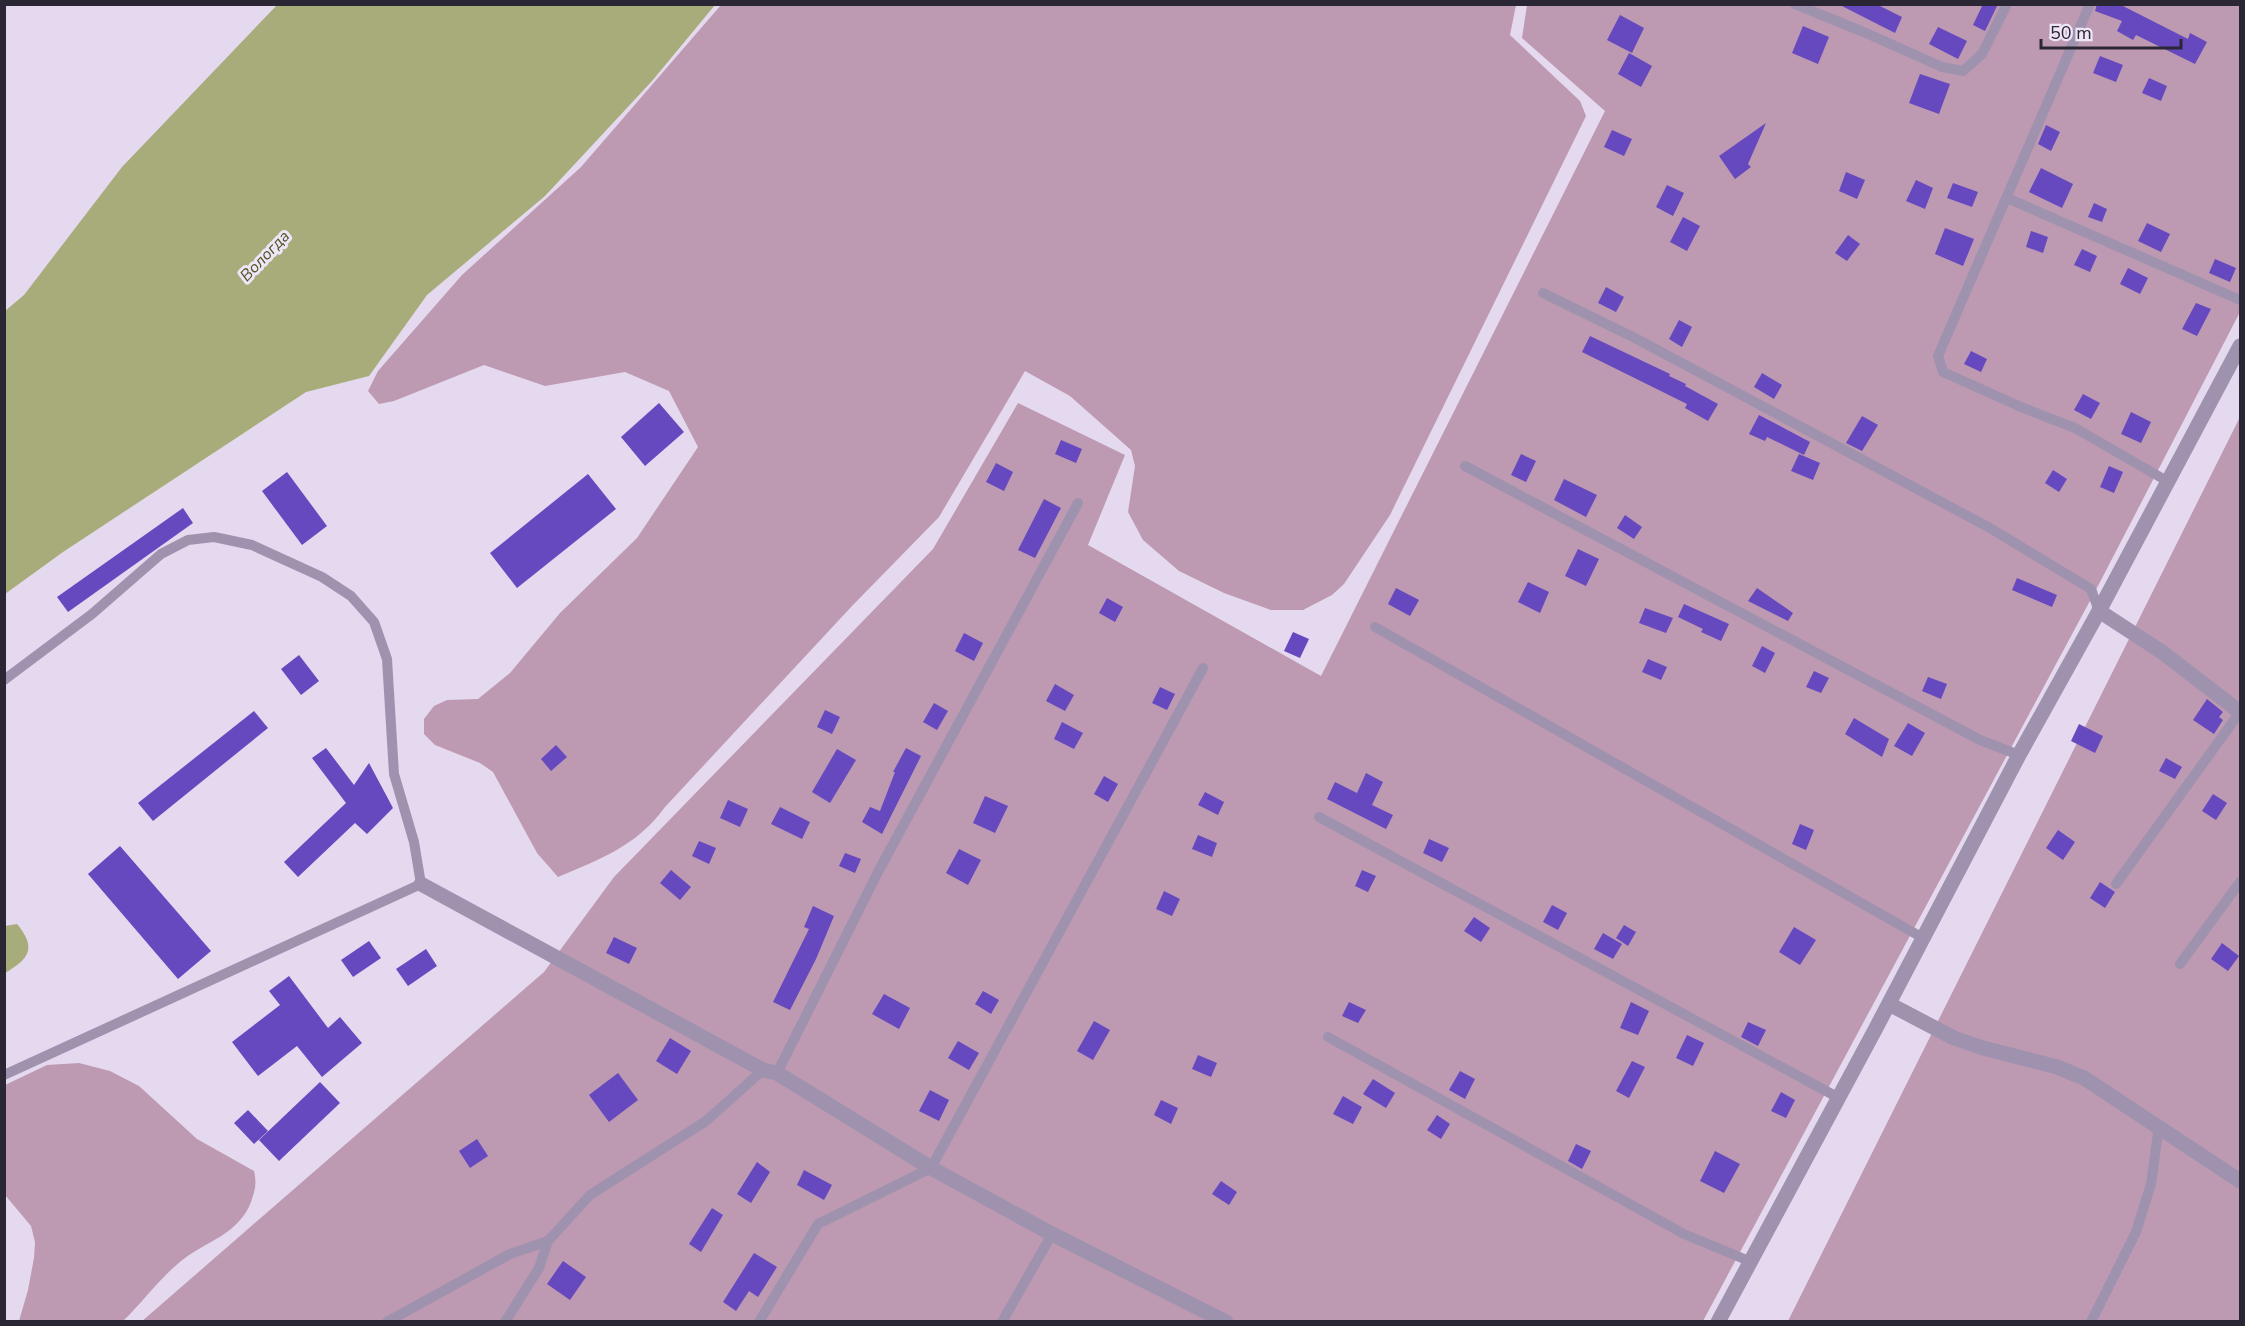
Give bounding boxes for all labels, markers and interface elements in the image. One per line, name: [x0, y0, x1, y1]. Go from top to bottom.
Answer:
scale bar: [2041, 12, 2180, 50]
text: 50 m: [2050, 21, 2092, 45]
water label: Вологда: [235, 226, 295, 286]

